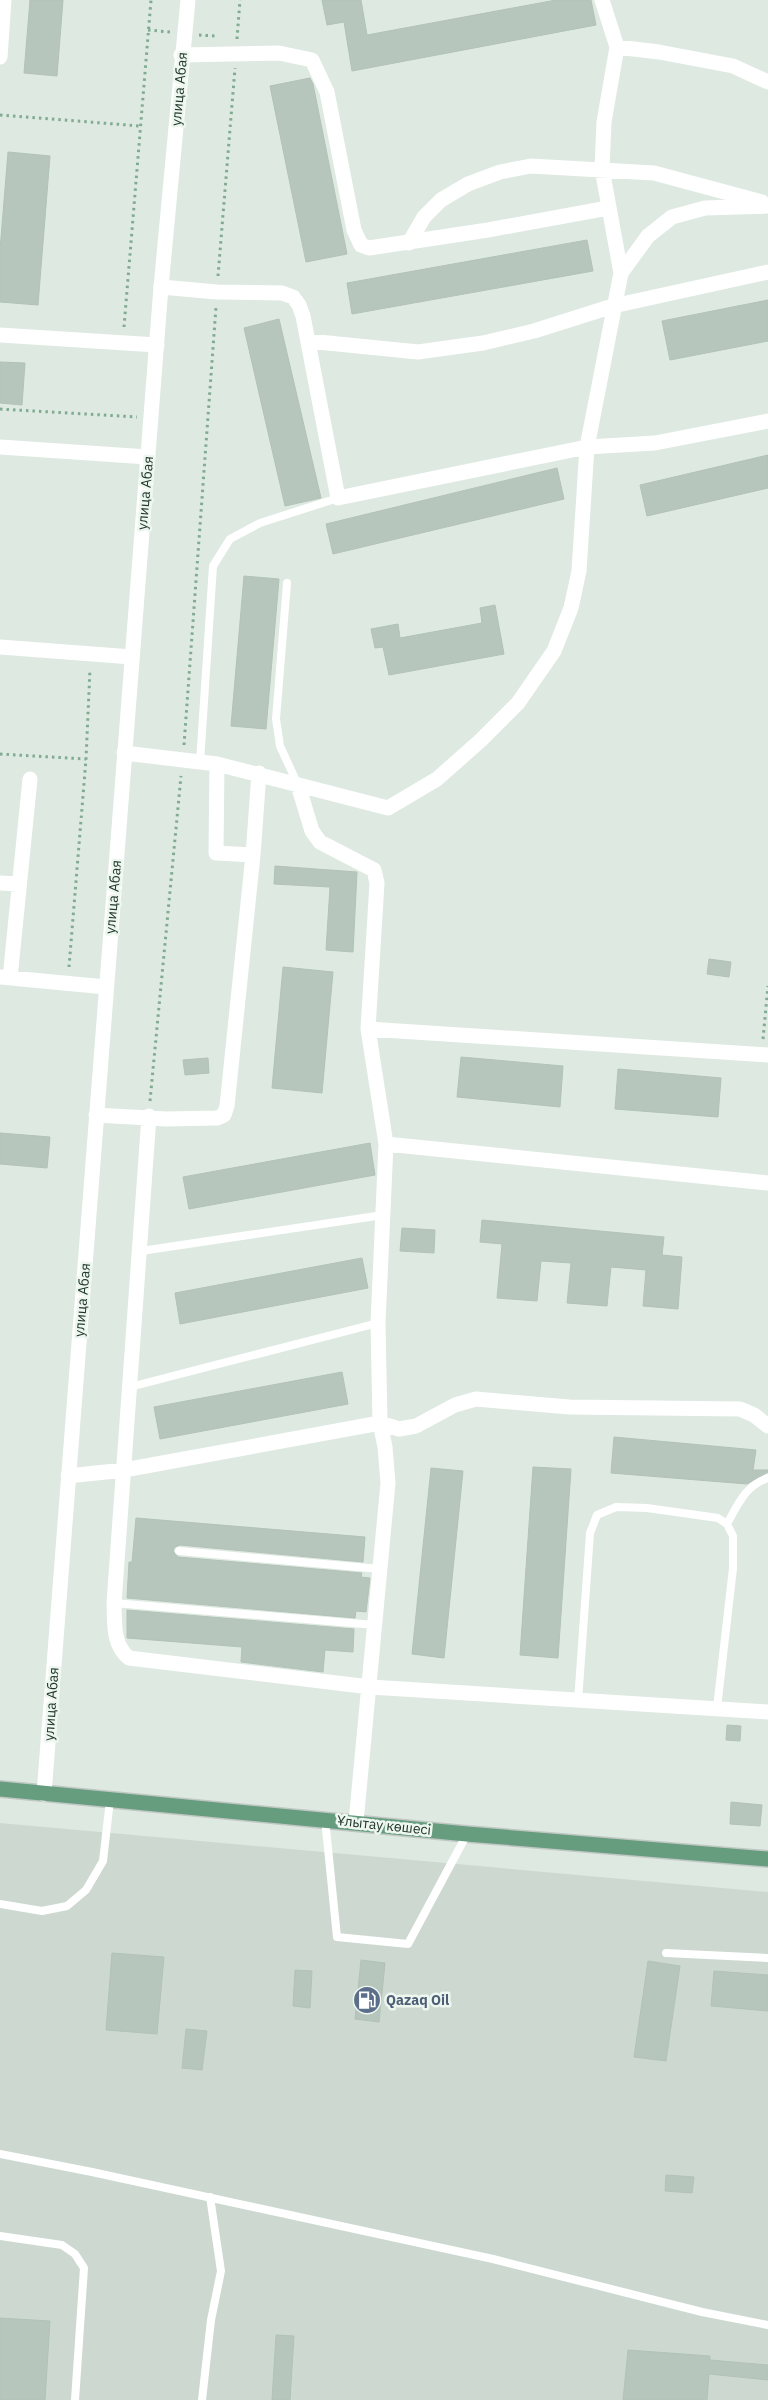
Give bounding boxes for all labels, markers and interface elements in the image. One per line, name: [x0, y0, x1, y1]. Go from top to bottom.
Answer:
street label: улица Абая: [167, 51, 191, 127]
street label: улица Абая: [133, 455, 157, 531]
street label: улица Абая: [101, 859, 125, 935]
street label: улица Абая: [70, 1262, 94, 1338]
street label: улица Абая: [39, 1667, 63, 1741]
street label: Ұлытау көшесі: [336, 1811, 432, 1839]
fuel station icon: Qazaq Oil: [352, 1985, 382, 2015]
place label: Qazaq Oil: [386, 1991, 449, 2009]

